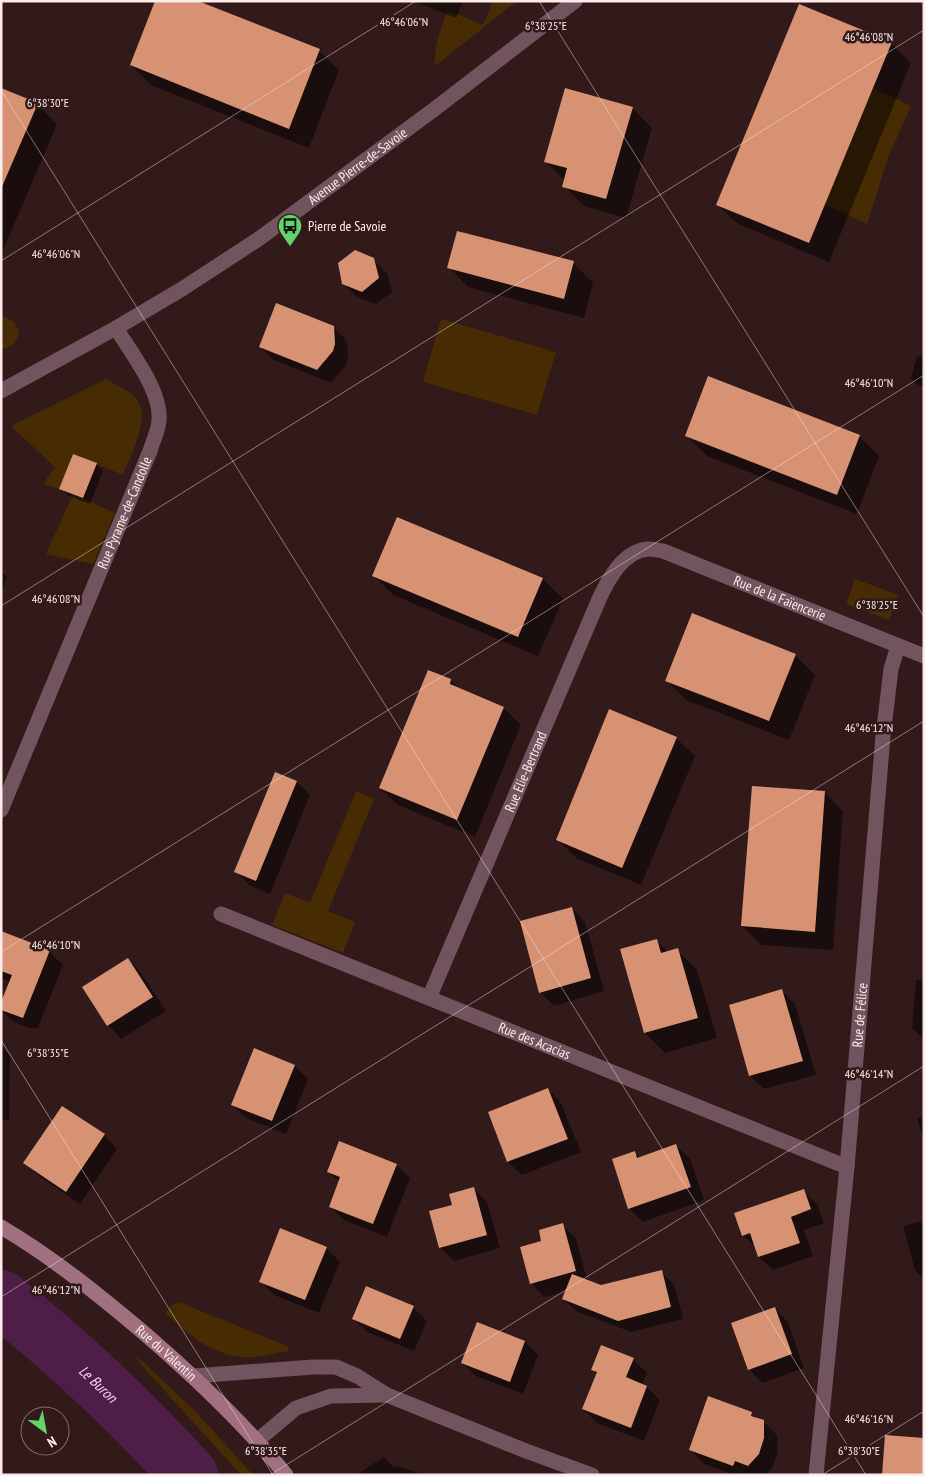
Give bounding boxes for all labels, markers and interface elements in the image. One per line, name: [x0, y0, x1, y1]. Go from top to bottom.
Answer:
text: 46°46'06"N: [380, 14, 428, 29]
text: 6°38'25"E: [525, 18, 567, 33]
text: 46°46'08"N: [845, 29, 893, 44]
text: 6°38'30"E: [27, 95, 69, 110]
street label: Avenue Pierre-de-Savoie: [304, 123, 411, 209]
bus stop icon: Pierre de Savoie: [277, 213, 303, 247]
place label: Pierre de Savoie: [308, 217, 386, 235]
text: 46°46'06"N: [32, 246, 80, 261]
text: 46°46'10"N: [845, 375, 893, 390]
street label: Rue Pyrame-de-Candolle: [93, 454, 156, 571]
street label: Rue de la Faïencerie: [731, 571, 829, 625]
text: 46°46'08"N: [32, 591, 80, 606]
text: 6°38'25"E: [856, 597, 898, 612]
text: 46°46'12"N: [845, 720, 893, 735]
street label: Rue Elie-Bertrand: [500, 729, 551, 815]
text: 46°46'10"N: [32, 937, 80, 952]
street label: Rue de Félice: [848, 982, 871, 1048]
street label: Rue des Acacias: [496, 1018, 573, 1063]
text: 6°38'35"E: [27, 1045, 69, 1060]
text: 46°46'14"N: [845, 1066, 893, 1081]
text: 46°46'12"N: [32, 1282, 80, 1297]
street label: Rue du Valentin: [132, 1321, 201, 1385]
water label: Le Buron: [75, 1361, 123, 1407]
north arrow: [20, 1406, 70, 1456]
text: 46°46'16"N: [845, 1411, 893, 1426]
text: N: [44, 1432, 60, 1452]
text: 6°38'35"E: [245, 1443, 287, 1458]
text: 6°38'30"E: [838, 1443, 880, 1458]

